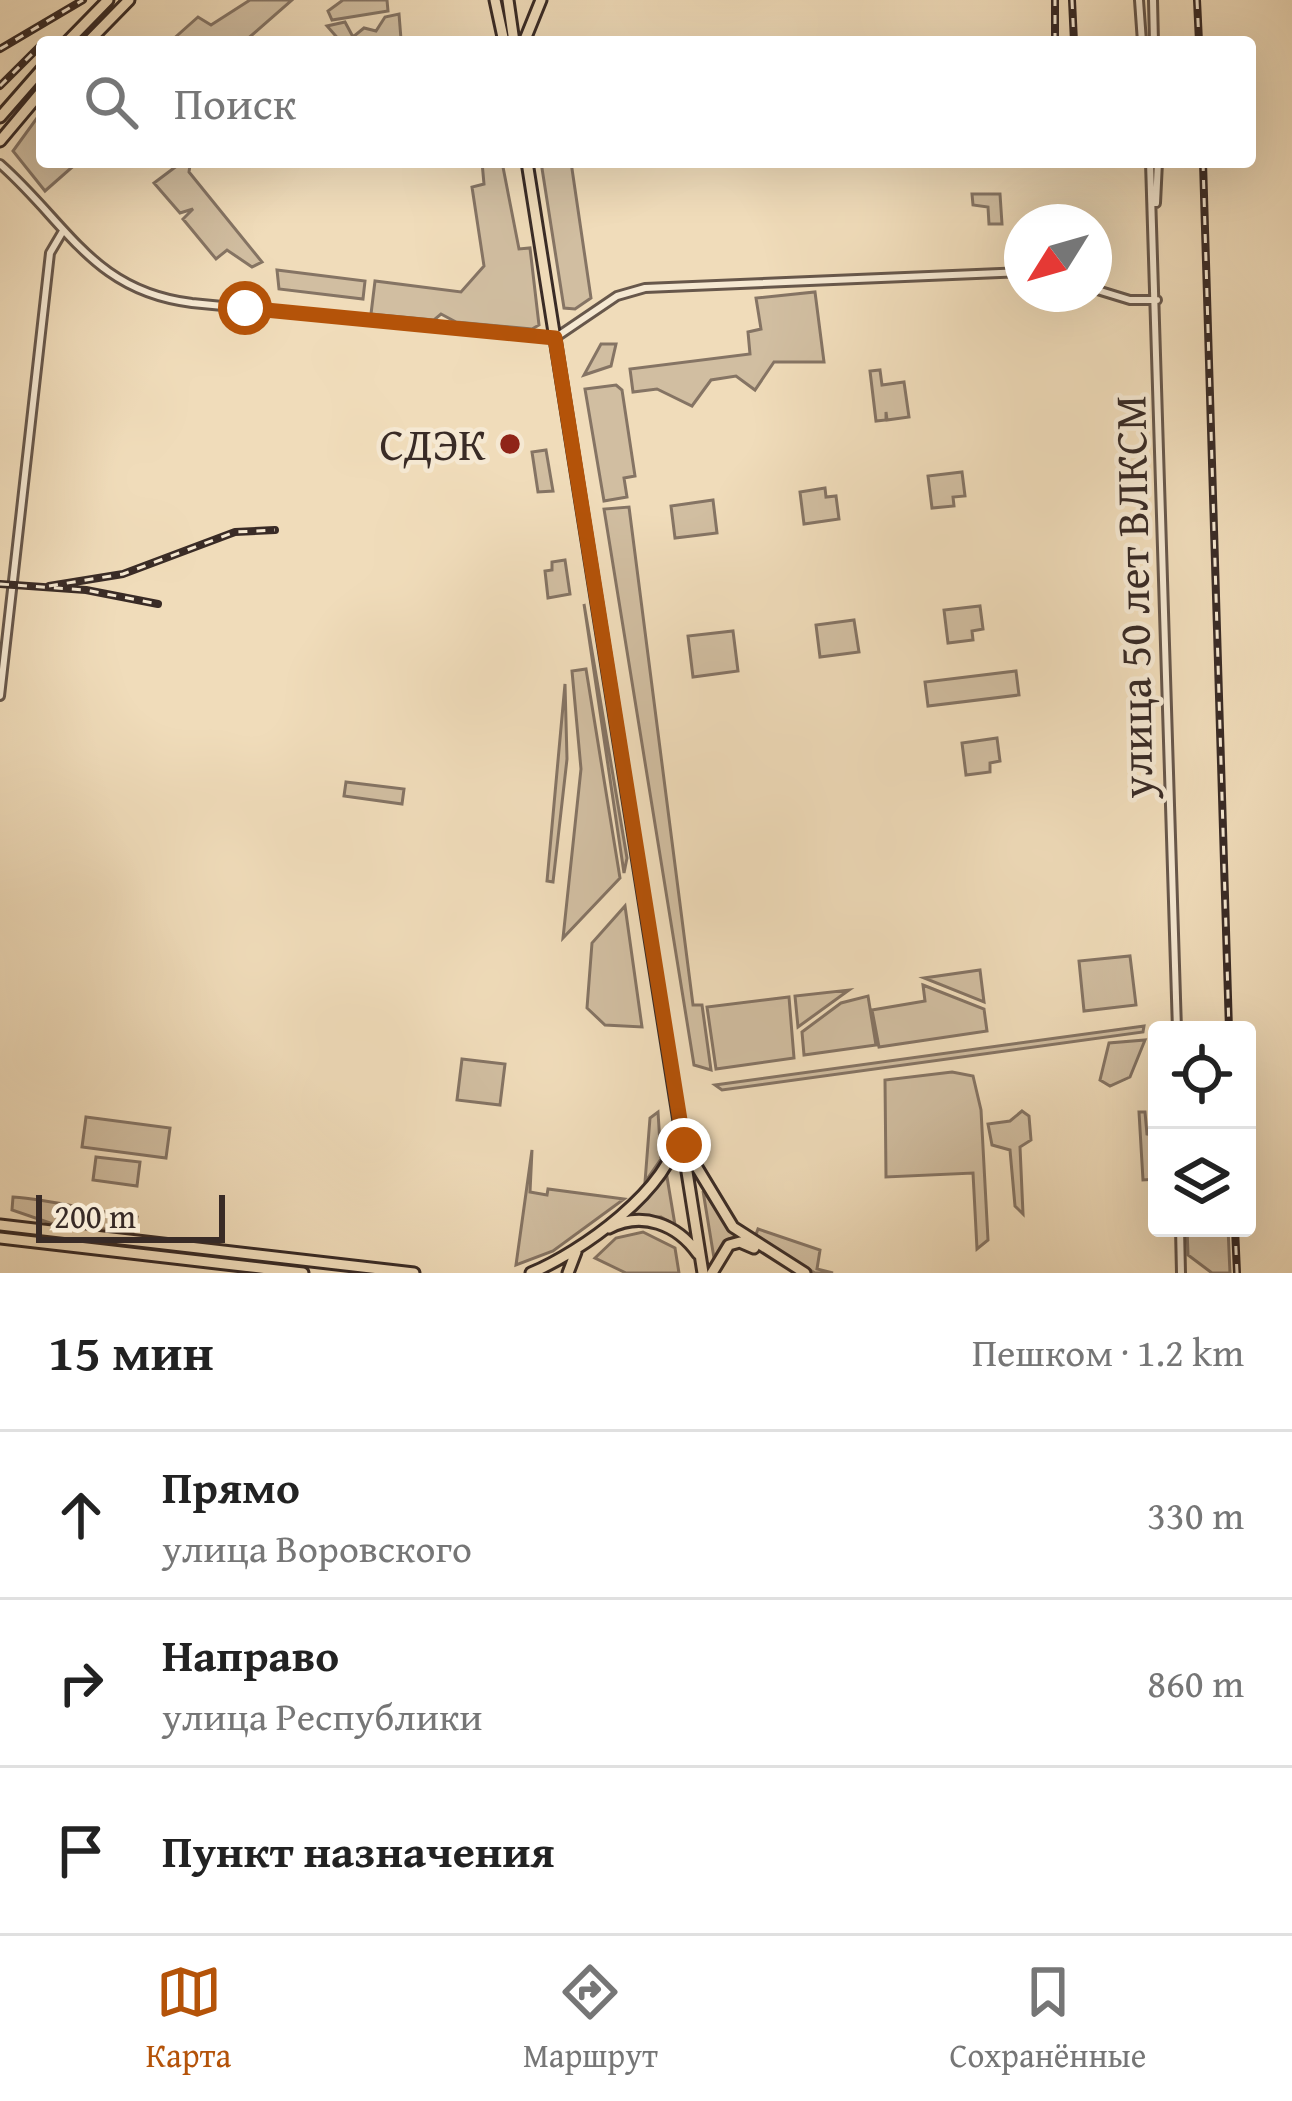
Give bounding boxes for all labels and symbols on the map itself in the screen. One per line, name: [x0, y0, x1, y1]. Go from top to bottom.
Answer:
north arrow: [1004, 204, 1112, 312]
route start: [218, 281, 272, 335]
street label: улица 50 лет ВЛКСМ: [1096, 395, 1169, 800]
place label: СДЭК: [379, 411, 486, 476]
marker: СДЭК: [497, 431, 523, 457]
route end: [657, 1118, 711, 1172]
scale bar: [36, 1189, 225, 1242]

